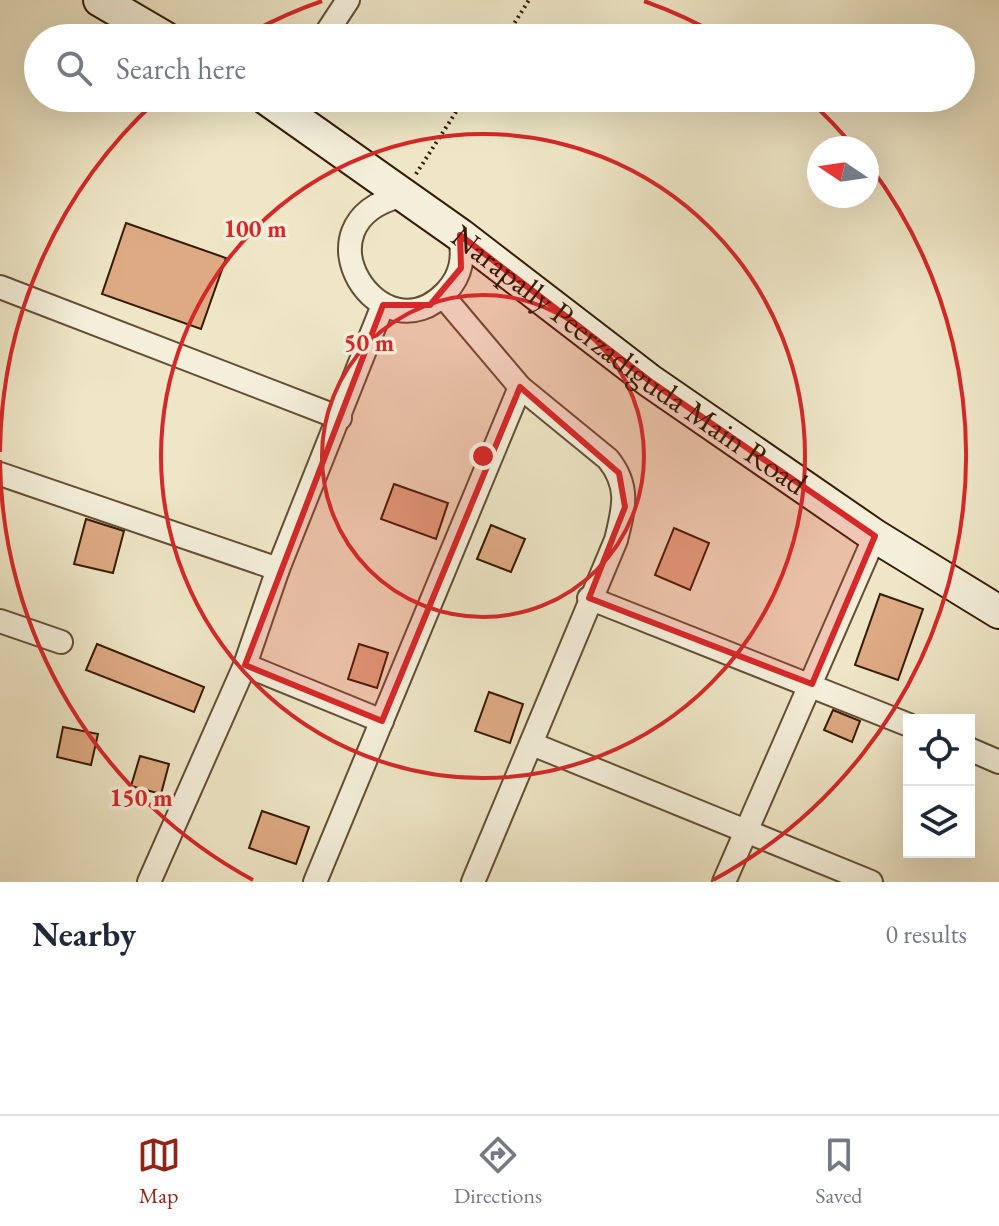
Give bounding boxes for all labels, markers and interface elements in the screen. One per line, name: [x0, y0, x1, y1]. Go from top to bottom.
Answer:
search box: [24, 24, 975, 112]
icon: search: [52, 46, 96, 90]
text: Search here: [116, 49, 246, 88]
north arrow: [807, 136, 879, 208]
text: 100 m: [223, 213, 287, 244]
street label: Narapally Peerzadiguda Main Road: [443, 215, 816, 505]
text: 50 m: [344, 327, 394, 358]
centre of rings: [469, 442, 497, 470]
map controls: [903, 714, 975, 858]
button: locate: [903, 714, 975, 786]
text: 150 m: [109, 782, 173, 813]
button: layers: [903, 786, 975, 858]
text: Nearby: [32, 912, 136, 956]
text: 0 results: [886, 917, 967, 951]
tab: Map: [137, 1133, 181, 1210]
tab: Directions: [454, 1133, 542, 1210]
tab: Saved: [815, 1133, 862, 1210]

